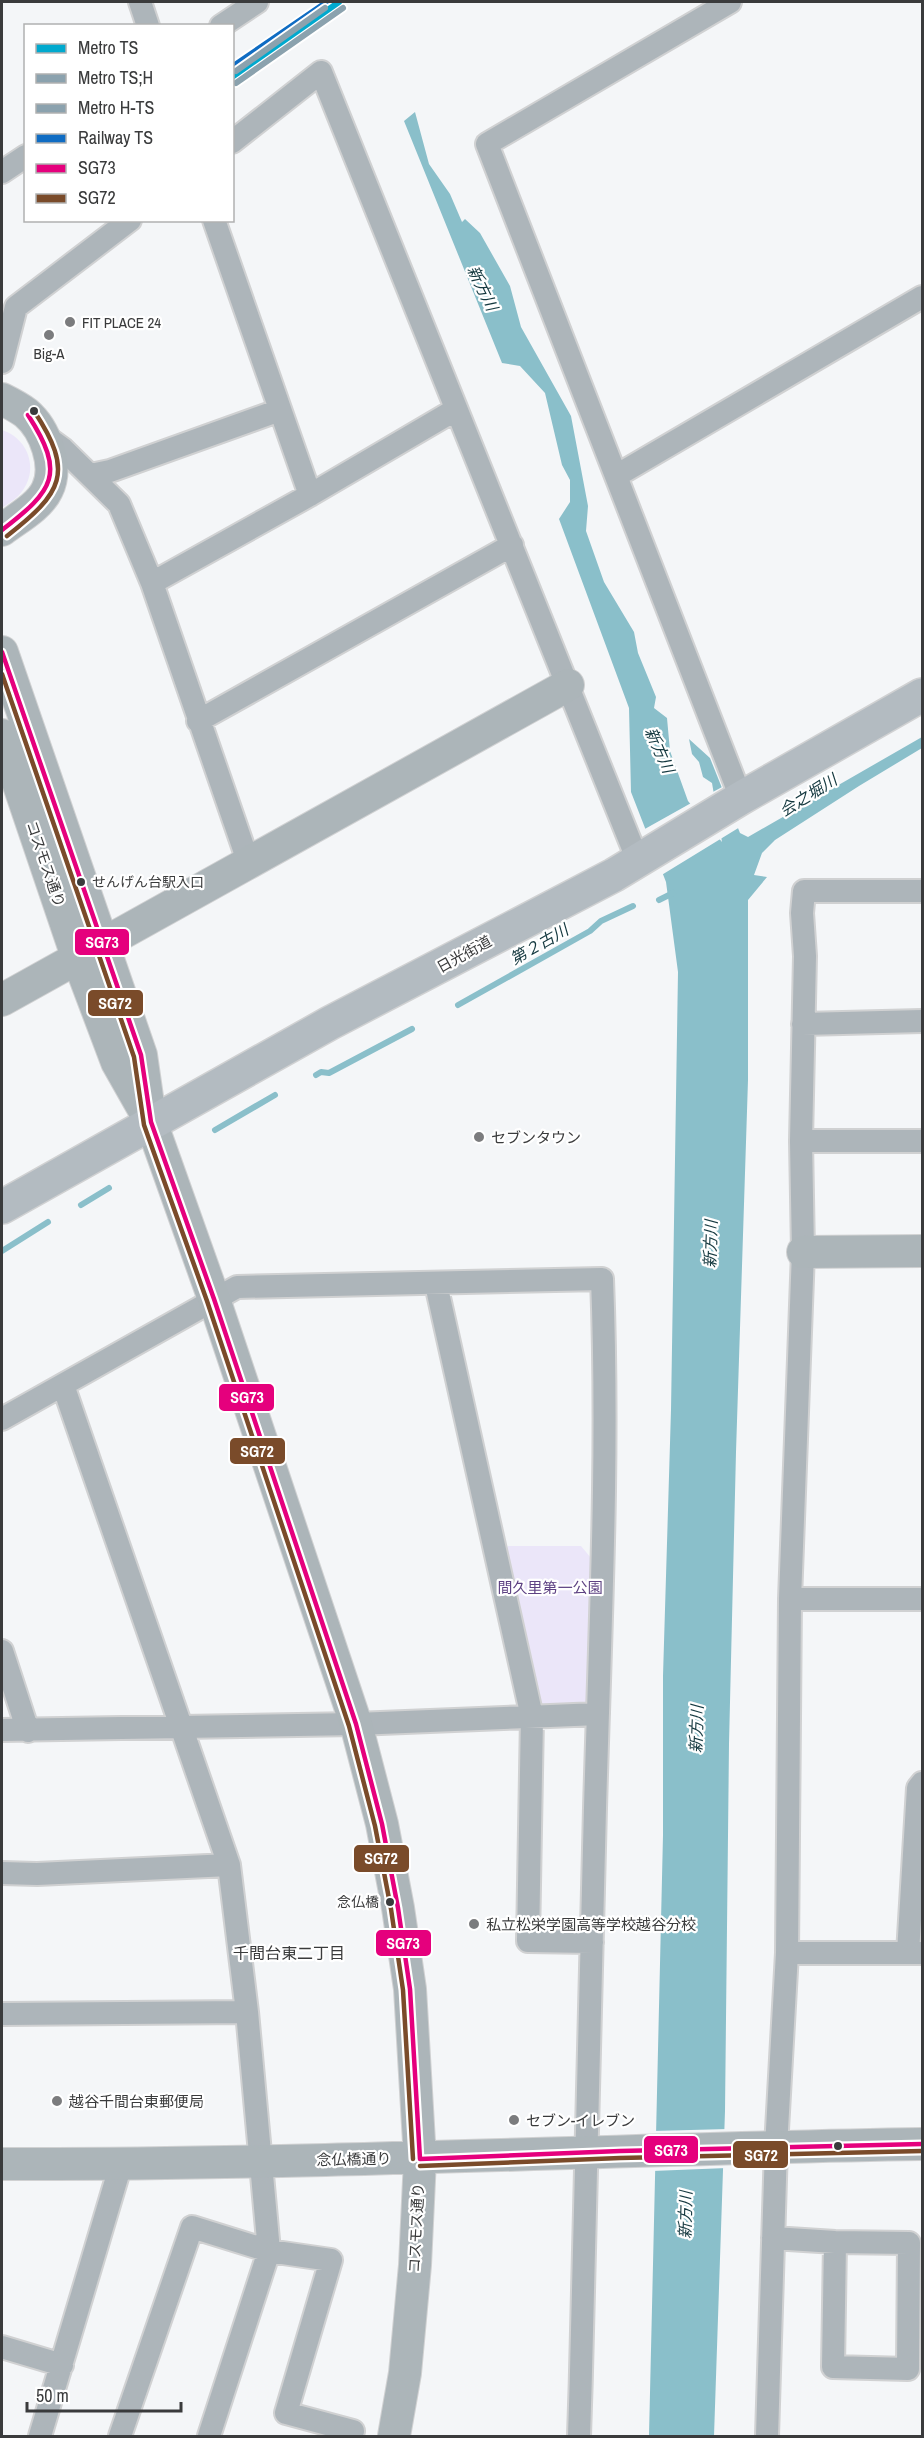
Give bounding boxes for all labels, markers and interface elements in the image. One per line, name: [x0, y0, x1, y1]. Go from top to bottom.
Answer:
legend: [24, 24, 234, 222]
text: Metro TS: [78, 35, 139, 60]
text: Metro TS;H: [78, 65, 153, 90]
text: Metro H-TS: [78, 95, 154, 120]
text: Railway TS: [78, 125, 153, 150]
text: SG73: [78, 155, 116, 180]
text: SG72: [78, 185, 116, 210]
water label: 新方川: [463, 262, 504, 316]
place label: FIT PLACE 24: [82, 312, 161, 333]
marker: FIT PLACE 24: [63, 315, 77, 329]
marker: Big-A: [42, 328, 56, 342]
place label: Big-A: [34, 343, 65, 364]
unlabelled marker: [28, 405, 40, 417]
water label: 新方川: [640, 724, 681, 778]
water label: 会之堀川: [775, 768, 843, 821]
street label: コスモス通り: [21, 818, 71, 910]
place label: せんげん台駅入口: [92, 873, 204, 891]
marker: せんげん台駅入口: [75, 876, 87, 888]
water label: 第２古川: [506, 917, 574, 970]
line badge: SG73: [74, 928, 130, 956]
street label: 日光街道: [433, 930, 495, 978]
text: SG73: [85, 931, 119, 953]
line badge: SG72: [87, 989, 144, 1017]
text: SG72: [98, 992, 132, 1014]
place label: セブンタウン: [491, 1127, 581, 1148]
marker: セブンタウン: [472, 1130, 486, 1144]
water label: 新方川: [698, 1218, 722, 1268]
line badge: SG73: [218, 1383, 275, 1412]
text: SG73: [230, 1386, 264, 1408]
line badge: SG72: [229, 1437, 286, 1465]
text: SG72: [240, 1440, 274, 1462]
park label: 間久里第一公園: [497, 1577, 603, 1598]
water label: 新方川: [684, 1703, 708, 1753]
line badge: SG72: [353, 1844, 410, 1873]
text: SG72: [364, 1847, 398, 1869]
place label: 念仏橋: [337, 1893, 379, 1911]
marker: 念仏橋: [384, 1896, 396, 1908]
place label: 私立松栄学園高等学校越谷分校: [486, 1914, 696, 1935]
marker: 私立松栄学園高等学校越谷分校: [467, 1917, 481, 1931]
line badge: SG73: [375, 1929, 432, 1957]
text: SG73: [386, 1932, 420, 1954]
district label: 千間台東二丁目: [233, 1942, 345, 1964]
place label: 越谷千間台東郵便局: [68, 2091, 204, 2112]
marker: 越谷千間台東郵便局: [50, 2094, 64, 2108]
place label: セブン-イレブン: [526, 2110, 635, 2131]
marker: セブン-イレブン: [507, 2113, 521, 2127]
line badge: SG73: [643, 2135, 699, 2164]
text: SG73: [654, 2139, 688, 2161]
line badge: SG72: [732, 2140, 789, 2169]
unlabelled marker: [832, 2140, 844, 2152]
text: SG72: [744, 2144, 778, 2166]
street label: 念仏橋通り: [316, 2148, 392, 2170]
street label: コスモス通り: [403, 2183, 429, 2273]
water label: 新方川: [674, 2189, 696, 2239]
scale bar: [27, 2375, 182, 2413]
text: 50 m: [36, 2383, 69, 2408]

